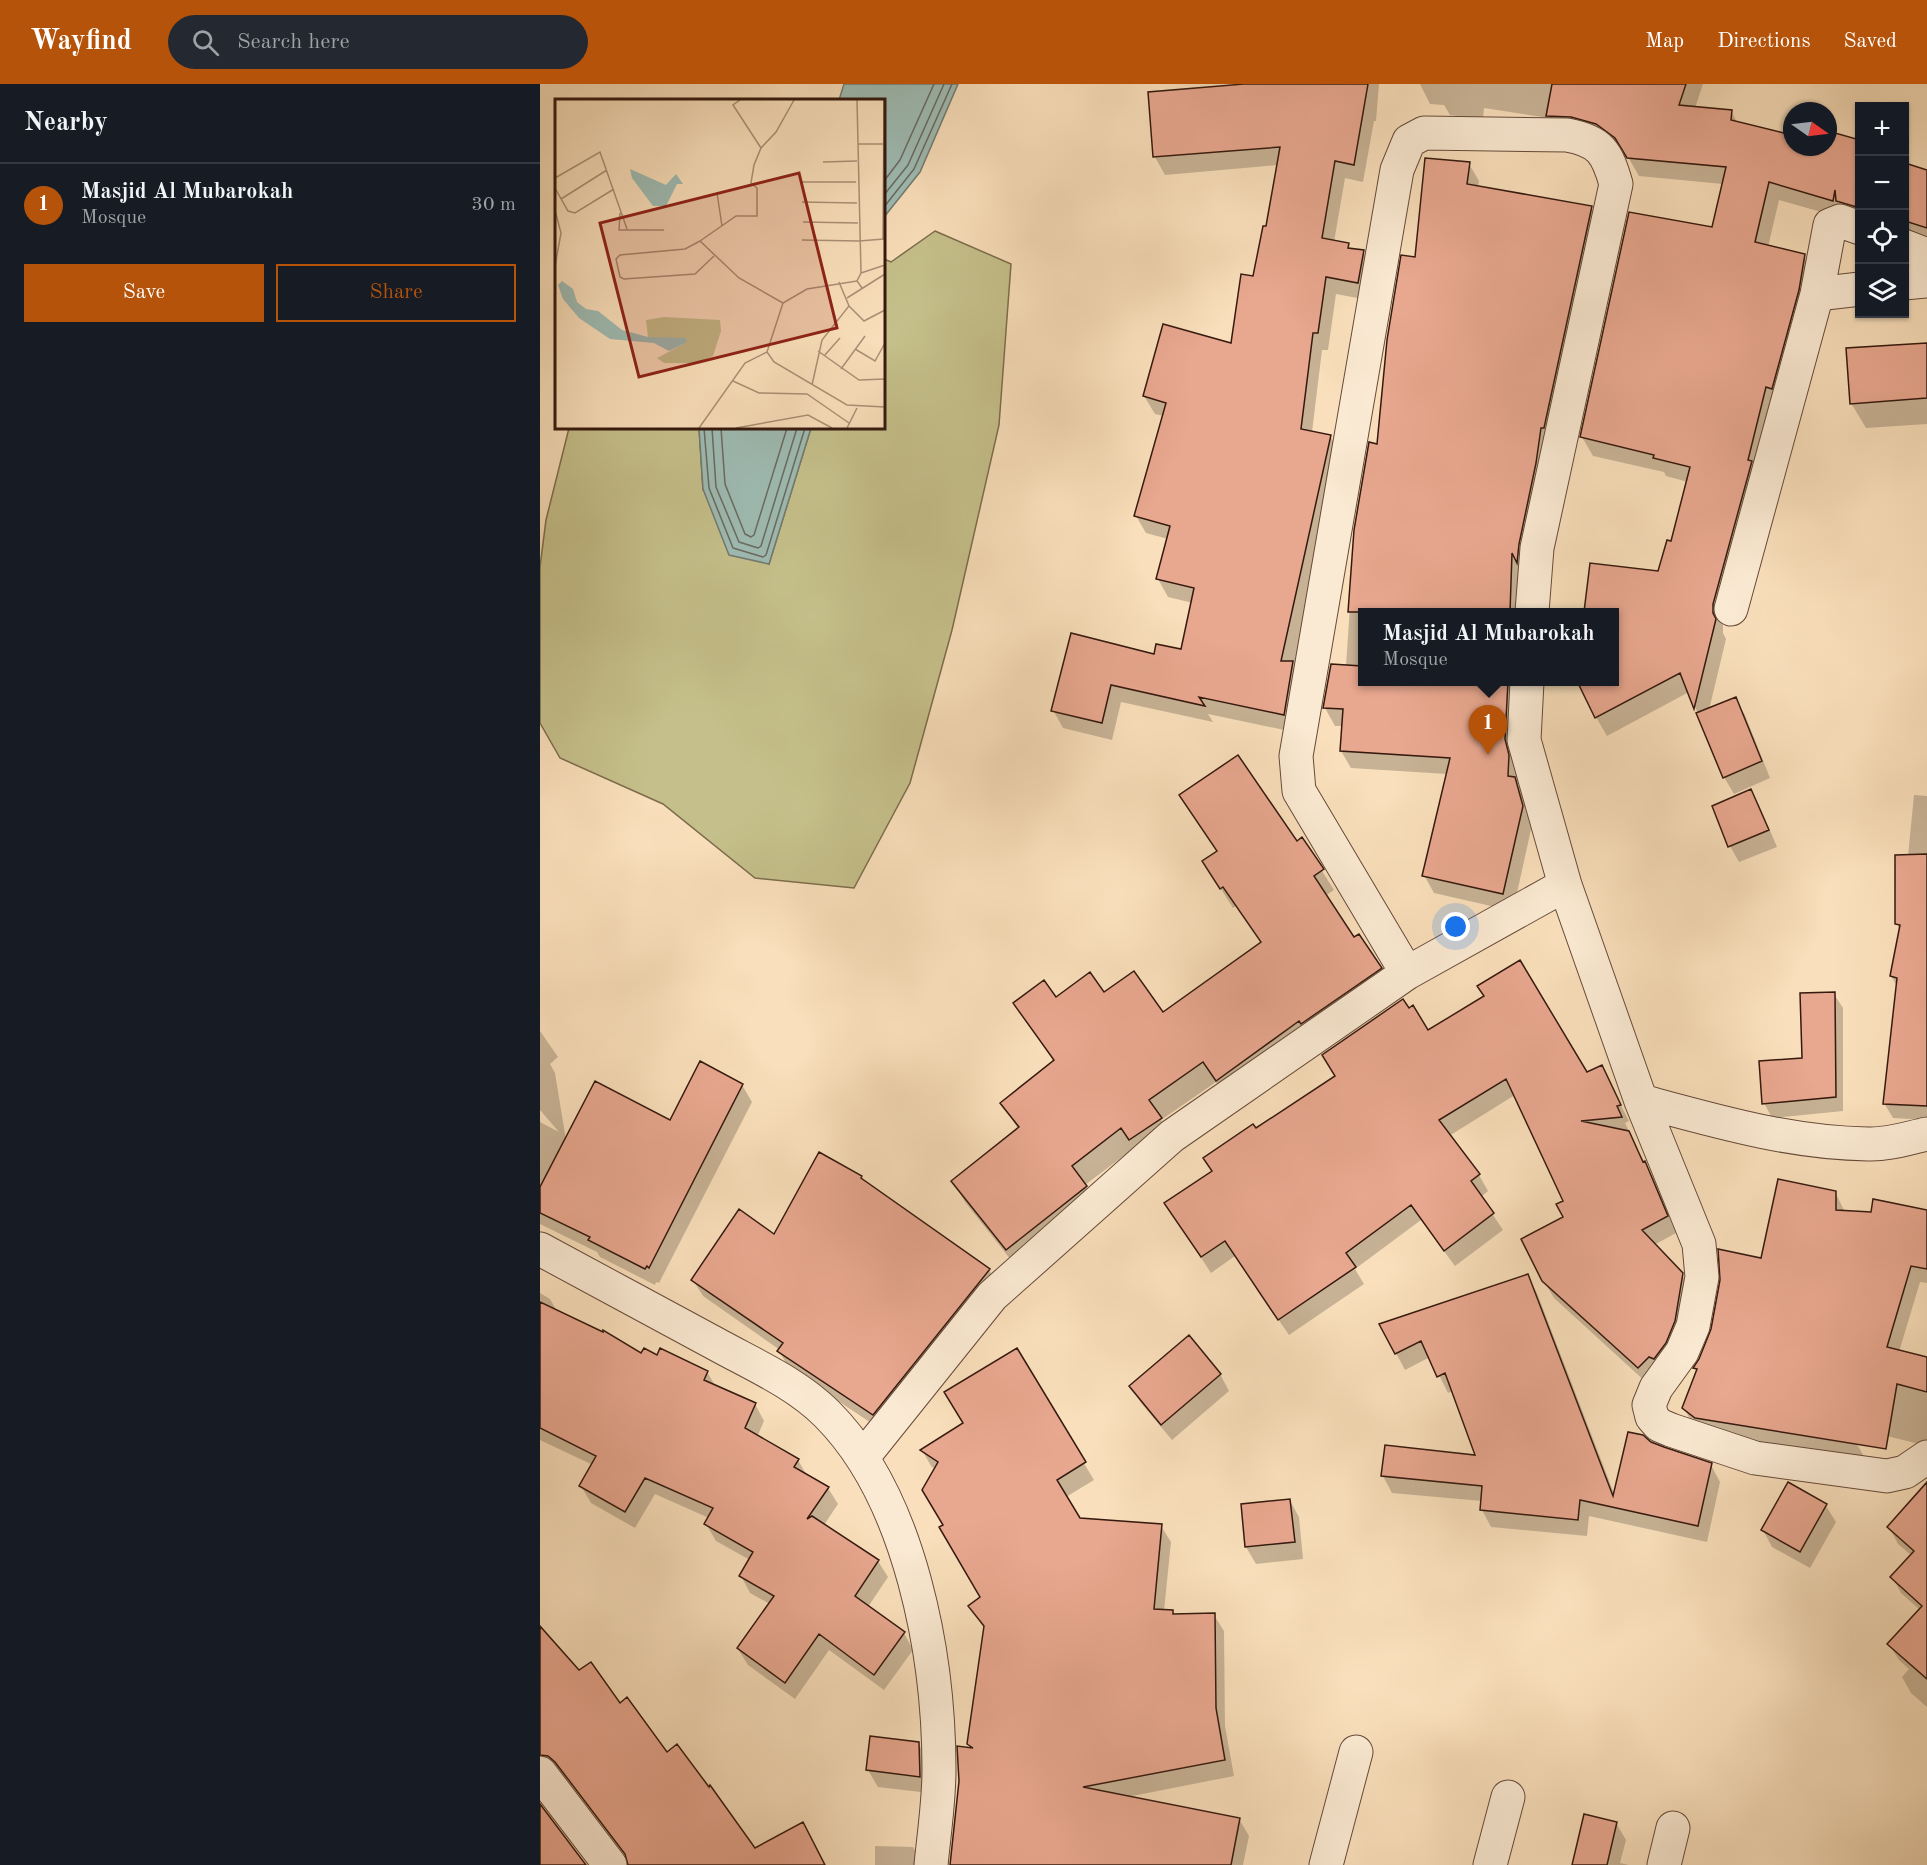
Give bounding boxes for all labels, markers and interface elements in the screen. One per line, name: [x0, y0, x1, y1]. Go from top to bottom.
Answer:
search box: [168, 15, 588, 69]
icon: search: [189, 26, 222, 59]
text: Wayfind: [30, 28, 132, 56]
text: Search here: [237, 31, 350, 53]
text: Map: [1645, 31, 1684, 52]
text: Directions: [1717, 31, 1811, 52]
text: Saved: [1844, 31, 1897, 52]
inset map: [555, 99, 885, 429]
north arrow: [1783, 102, 1837, 156]
map controls: [1855, 102, 1909, 318]
button: +: [1855, 102, 1909, 156]
text: Nearby: [24, 110, 108, 136]
button: −: [1855, 156, 1909, 210]
text: Masjid Al Mubarokah: [81, 181, 293, 203]
text: 1: [38, 195, 49, 215]
text: 30 m: [471, 195, 516, 215]
text: Mosque: [81, 208, 146, 228]
button: locate: [1855, 210, 1909, 264]
button: Save: [24, 264, 264, 322]
button: Share: [276, 264, 516, 322]
button: layers: [1855, 264, 1909, 318]
popup: [1358, 608, 1619, 686]
text: Masjid Al Mubarokah: [1382, 623, 1595, 645]
text: Mosque: [1382, 650, 1448, 670]
pin: 1: [1468, 706, 1508, 755]
your location: [1441, 912, 1470, 941]

